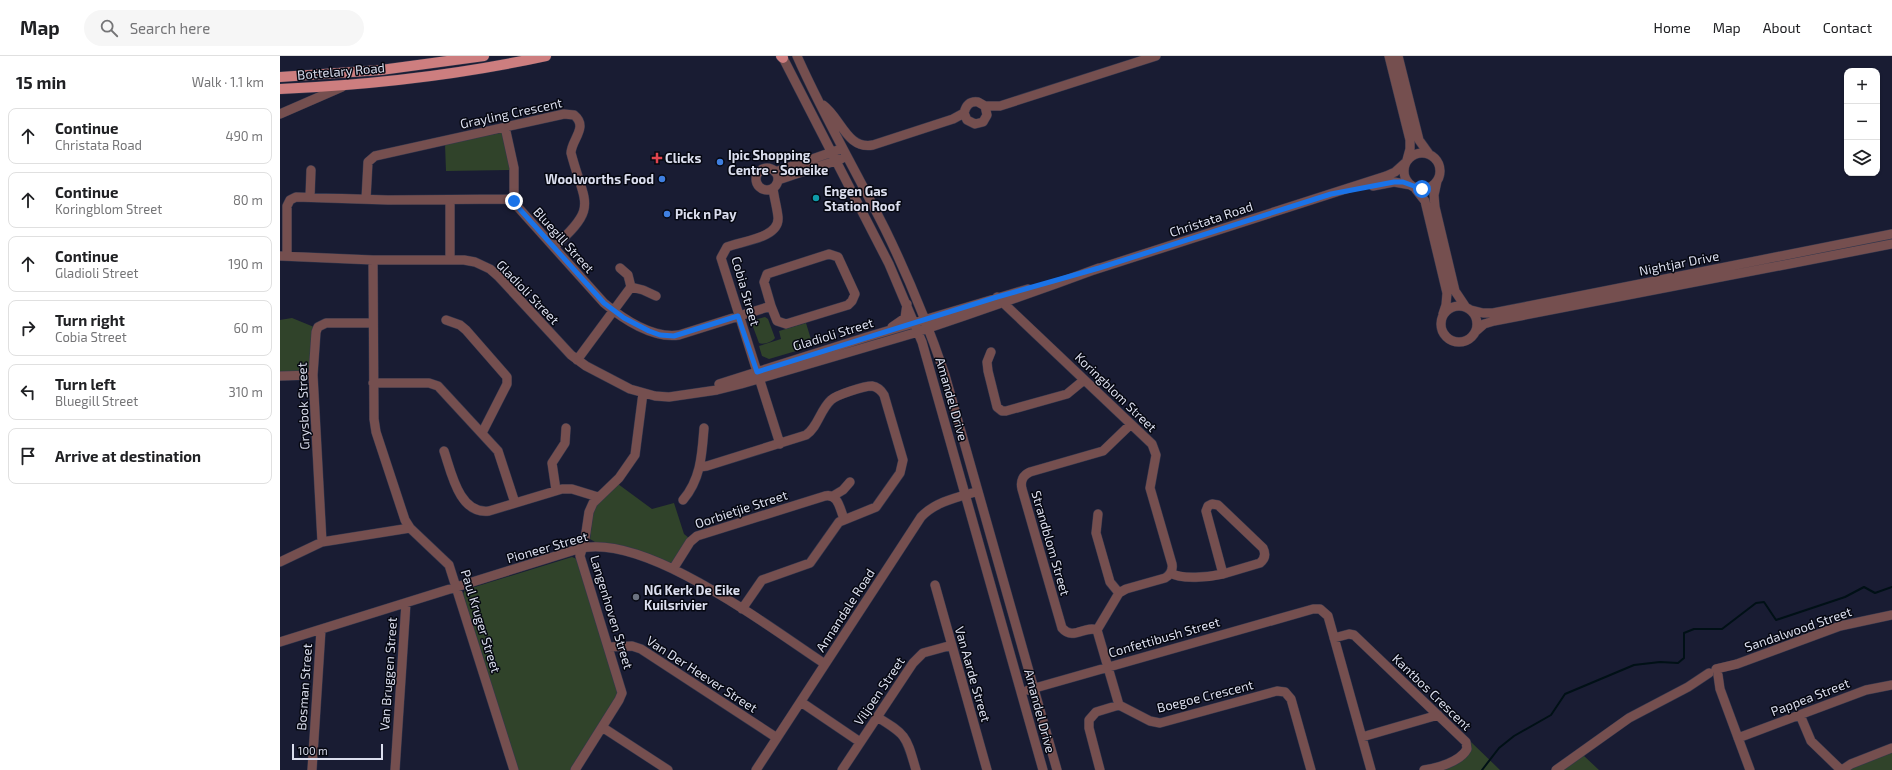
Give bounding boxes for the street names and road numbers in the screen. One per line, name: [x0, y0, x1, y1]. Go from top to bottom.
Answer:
street label: Bottelary Road: [296, 59, 386, 83]
street label: Grayling Crescent: [458, 94, 564, 132]
street label: Christata Road: [1167, 198, 1255, 240]
street label: Bluegill Street: [530, 204, 598, 276]
street label: Nightjar Drive: [1638, 247, 1720, 279]
street label: Cobia Street: [728, 254, 764, 328]
street label: Gladioli Street: [493, 256, 563, 328]
street label: Gladioli Street: [791, 314, 875, 354]
street label: Koringblom Street: [1072, 349, 1160, 435]
street label: Amandel Drive: [932, 356, 972, 442]
street label: Grysbok Street: [293, 362, 313, 450]
street label: Oorbietjie Street: [693, 486, 789, 531]
street label: Strandblom Street: [1028, 489, 1074, 597]
street label: Pioneer Street: [505, 528, 590, 566]
street label: Langenhoven Street: [587, 553, 637, 671]
street label: Annandale Road: [812, 565, 878, 655]
street label: Paul Kruger Street: [458, 567, 504, 675]
street label: Sandalwood Street: [1742, 603, 1854, 655]
street label: Confettibush Street: [1106, 613, 1222, 661]
street label: Van Bruggen Street: [376, 617, 400, 731]
street label: Van Aarde Street: [952, 624, 994, 724]
street label: Van Der Heever Street: [644, 632, 760, 716]
street label: Bosman Street: [293, 643, 315, 731]
street label: Kantbos Crescent: [1389, 650, 1475, 734]
street label: Viljoen Street: [850, 654, 908, 728]
street label: Amandel Drive: [1021, 667, 1059, 755]
street label: Pappea Street: [1768, 675, 1852, 719]
street label: Boegoe Crescent: [1155, 676, 1255, 716]

